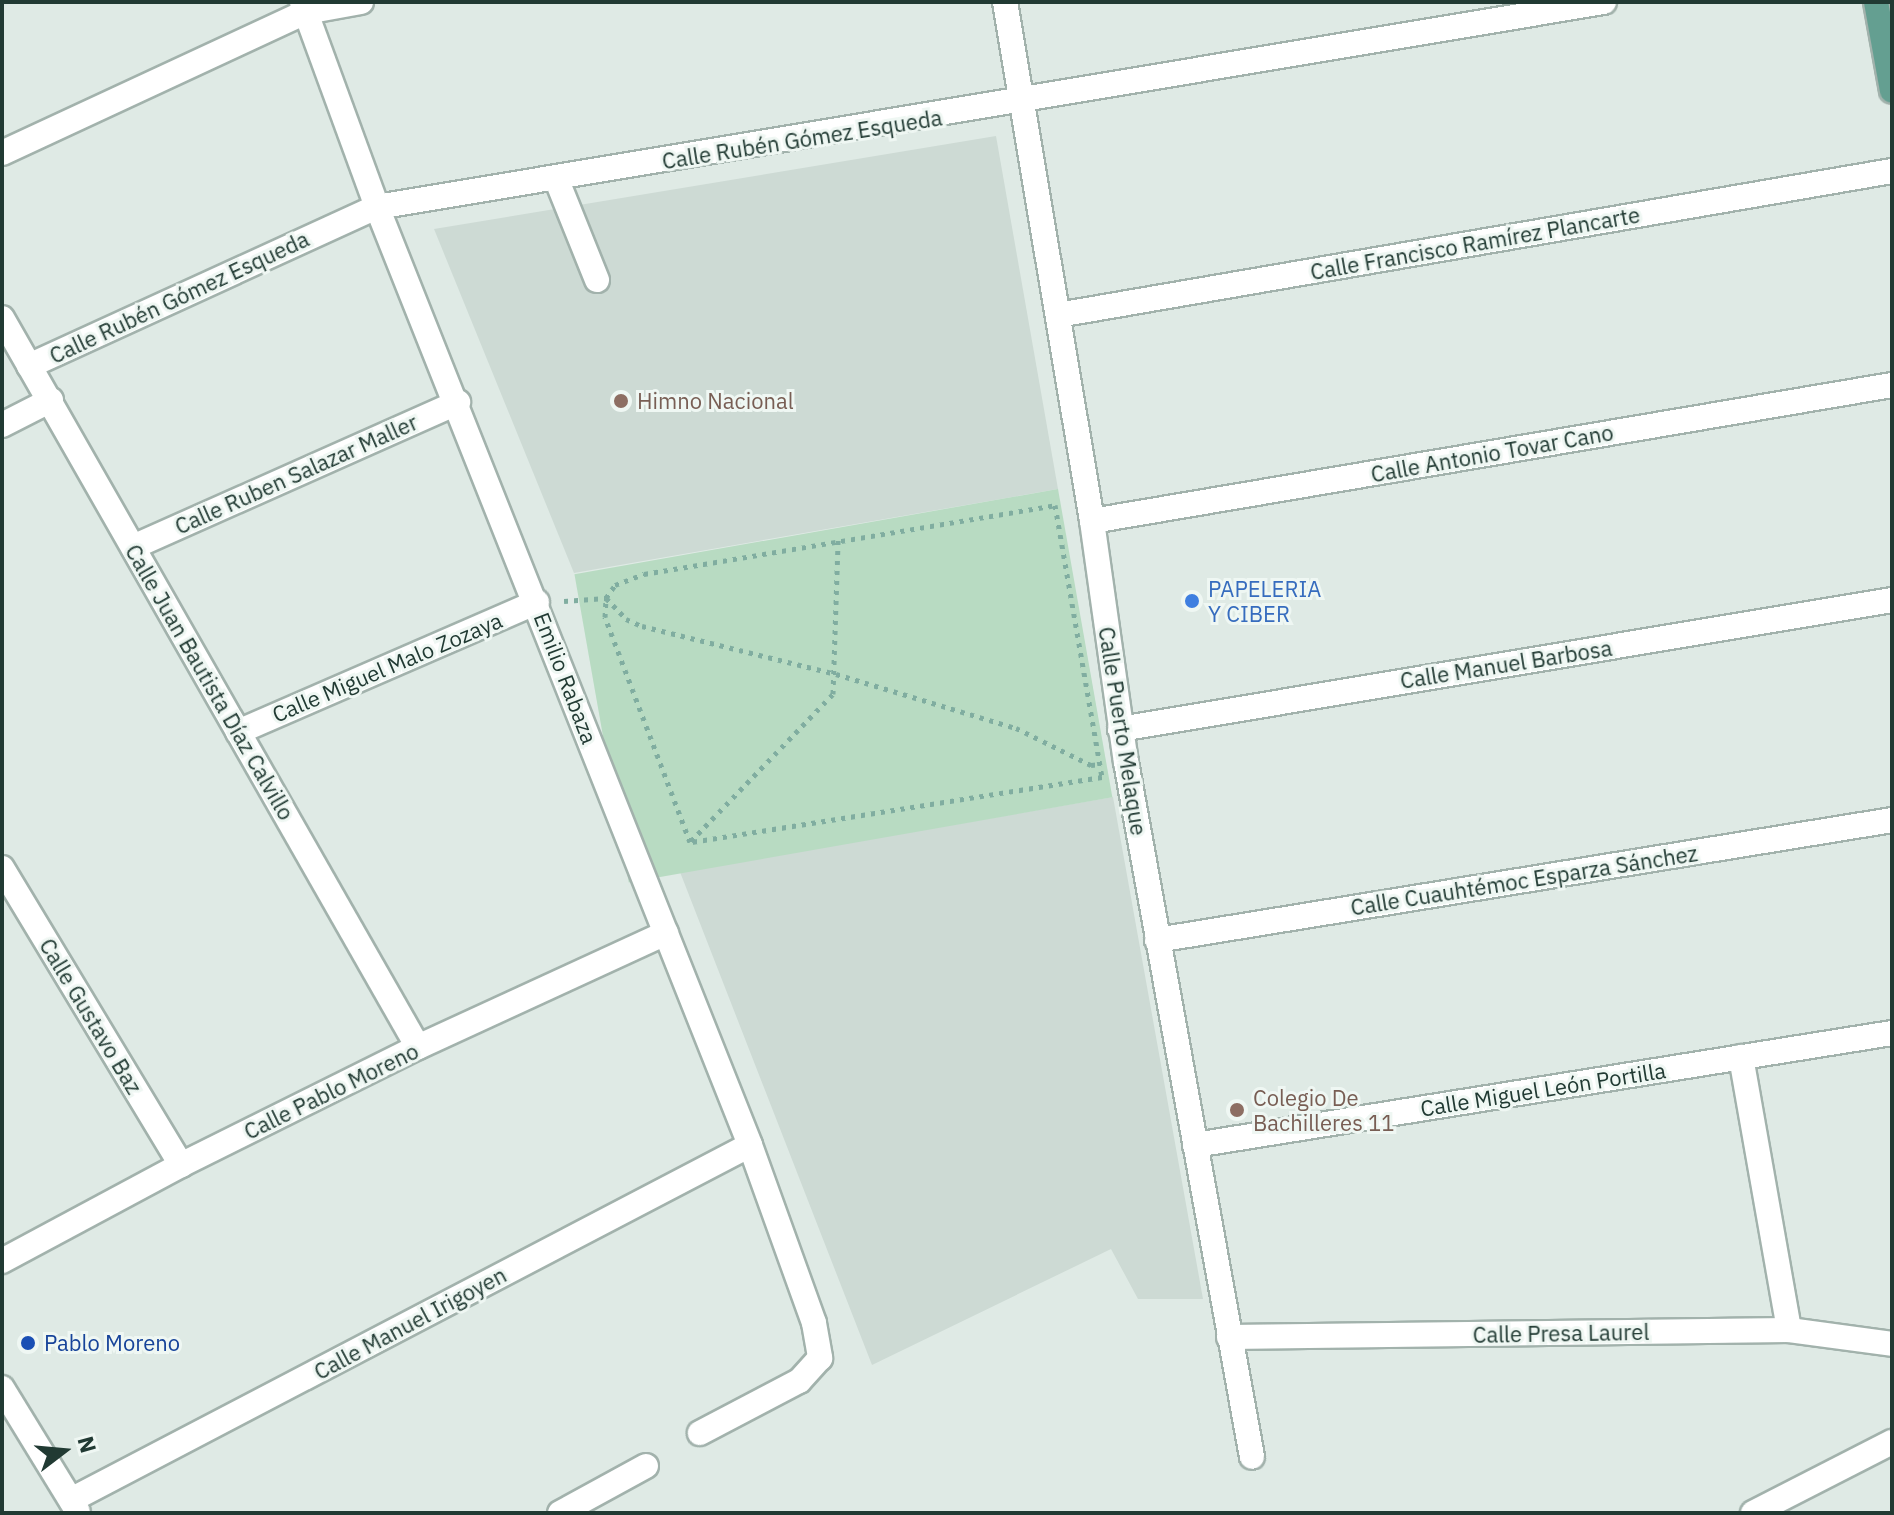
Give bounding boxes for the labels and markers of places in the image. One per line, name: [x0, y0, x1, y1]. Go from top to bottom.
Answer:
place label: Himno Nacional: [637, 388, 794, 414]
marker: Himno Nacional: [612, 392, 630, 410]
place label: PAPELERIA Y CIBER: [1208, 575, 1321, 626]
marker: PAPELERIA Y CIBER: [1183, 592, 1201, 610]
place label: Colegio De Bachilleres 11: [1253, 1084, 1394, 1136]
marker: Colegio De Bachilleres 11: [1228, 1101, 1246, 1119]
place label: Pablo Moreno: [44, 1330, 180, 1356]
marker: Pablo Moreno: [19, 1334, 37, 1352]

